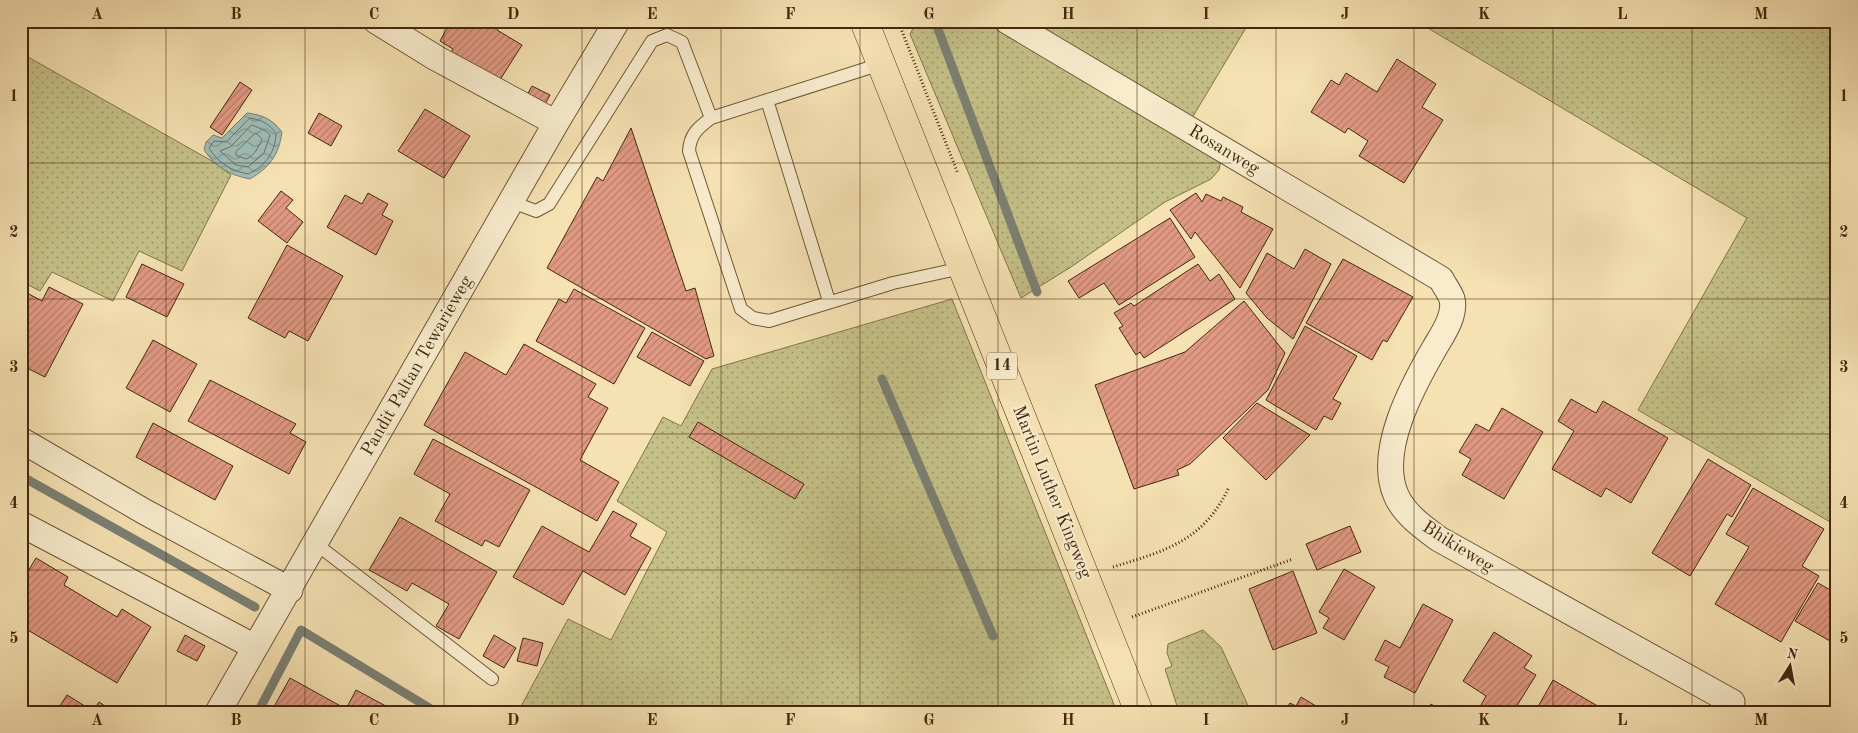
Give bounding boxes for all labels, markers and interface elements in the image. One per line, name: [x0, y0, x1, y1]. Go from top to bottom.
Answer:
text: A: [91, 7, 103, 23]
text: B: [230, 7, 242, 23]
text: C: [369, 7, 379, 23]
text: D: [507, 7, 519, 23]
text: E: [646, 7, 658, 23]
text: F: [785, 7, 796, 23]
text: G: [923, 7, 935, 23]
text: H: [1061, 7, 1075, 23]
text: I: [1202, 7, 1210, 23]
text: J: [1341, 7, 1350, 23]
text: K: [1478, 7, 1490, 23]
text: L: [1617, 7, 1628, 23]
text: M: [1754, 7, 1768, 23]
text: 1: [9, 89, 19, 105]
text: 1: [1839, 89, 1849, 105]
street label: Rosanweg: [1185, 122, 1263, 178]
text: 2: [9, 225, 19, 241]
text: 2: [1839, 225, 1849, 241]
street label: Pandit Paltan Tewarieweg: [358, 273, 476, 459]
road number: 14: [987, 352, 1017, 380]
text: 3: [9, 360, 19, 376]
text: 3: [1839, 360, 1849, 376]
street label: Martin Luther Kingweg: [1009, 403, 1095, 581]
text: 4: [9, 496, 19, 512]
text: 4: [1839, 496, 1849, 512]
street label: Bhikieweg: [1419, 518, 1497, 576]
text: 5: [9, 631, 19, 647]
text: 5: [1839, 631, 1849, 647]
north arrow: [1766, 640, 1816, 690]
text: N: [1786, 646, 1799, 662]
text: A: [91, 713, 103, 729]
text: B: [230, 713, 242, 729]
text: C: [369, 713, 379, 729]
text: D: [507, 713, 519, 729]
text: E: [646, 713, 658, 729]
text: F: [785, 713, 796, 729]
text: G: [923, 713, 935, 729]
text: H: [1061, 713, 1075, 729]
text: I: [1202, 713, 1210, 729]
text: J: [1341, 713, 1350, 729]
text: K: [1478, 713, 1490, 729]
text: L: [1617, 713, 1628, 729]
text: M: [1754, 713, 1768, 729]

